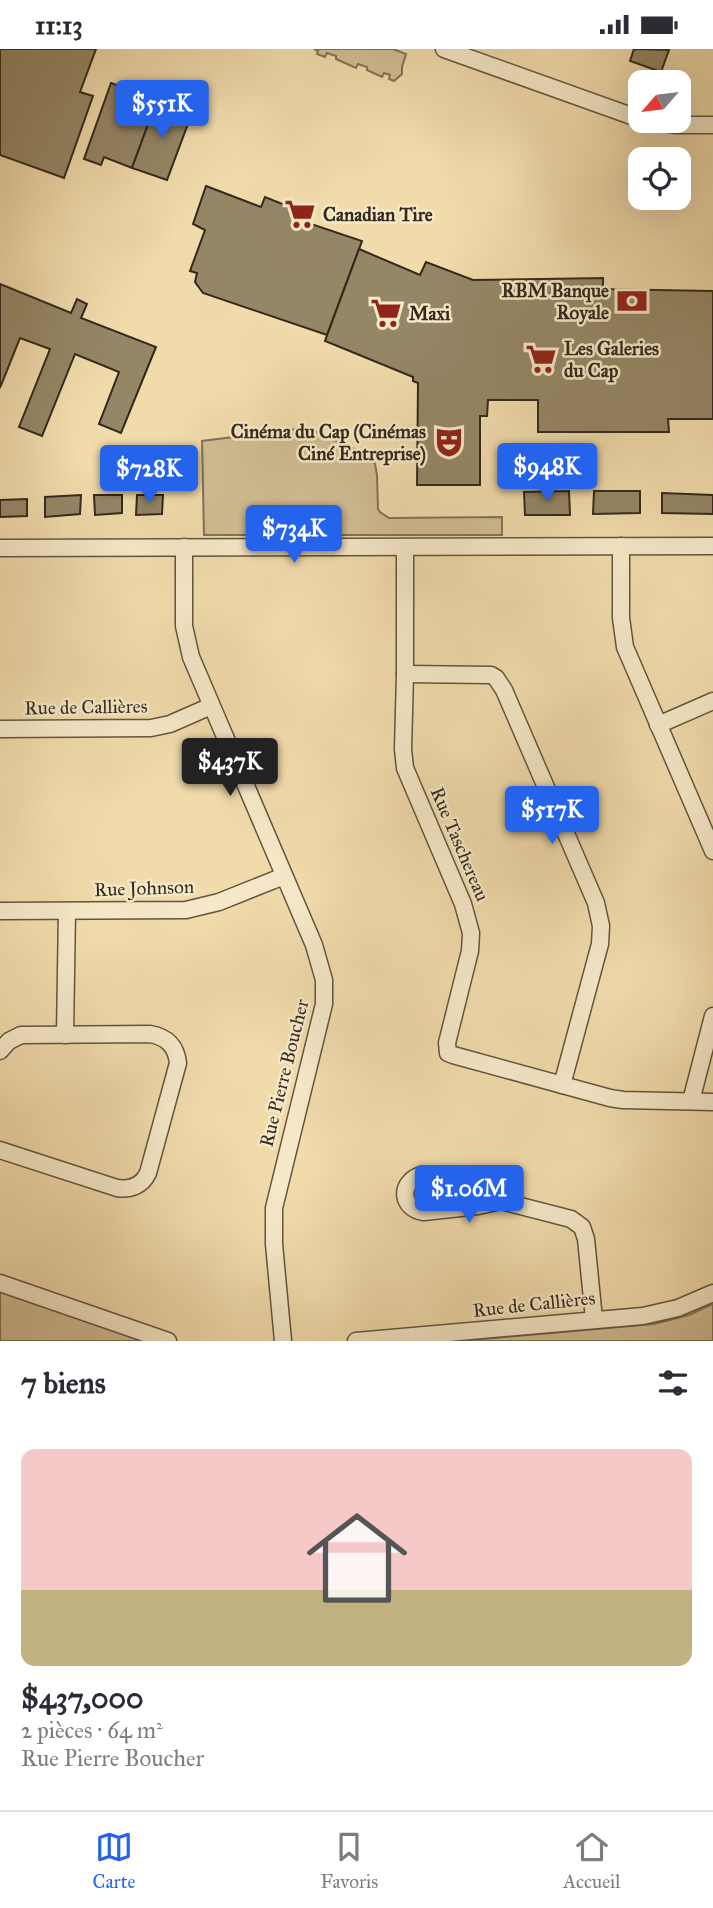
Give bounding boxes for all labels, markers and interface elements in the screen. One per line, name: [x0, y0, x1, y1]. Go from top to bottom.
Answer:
text: 11:13: [35, 9, 83, 41]
north arrow: [628, 70, 691, 133]
map controls: [628, 70, 691, 210]
pin: $551K: [113, 81, 211, 140]
text: $551K: [132, 89, 192, 117]
button: locate: [628, 147, 691, 210]
supermarket icon: Canadian Tire: [283, 197, 317, 231]
place label: Canadian Tire: [323, 203, 433, 226]
place label: RBM Banque Royale: [502, 279, 609, 325]
bank icon: RBM Banque Royale: [615, 284, 649, 318]
supermarket icon: Maxi: [369, 296, 403, 330]
place label: Maxi: [409, 302, 451, 325]
place label: Les Galeries du Cap: [564, 337, 659, 383]
supermarket icon: Les Galeries du Cap: [524, 342, 558, 376]
place label: Cinéma du Cap (Cinémas Ciné Entreprise): [231, 420, 426, 466]
theatre icon: Cinéma du Cap (Cinémas Ciné Entreprise): [432, 425, 466, 459]
pin: $948K: [498, 443, 596, 503]
pin: $728K: [100, 445, 198, 505]
text: $948K: [513, 452, 581, 480]
text: $728K: [116, 454, 182, 482]
pin: $734K: [245, 505, 343, 565]
text: $734K: [262, 514, 326, 542]
street label: Rue de Callières: [24, 694, 148, 720]
pin: $437K: [181, 739, 279, 798]
text: $437K: [198, 747, 262, 775]
street label: Rue Taschereau: [426, 784, 494, 904]
pin: $517K: [503, 787, 601, 846]
text: $517K: [521, 795, 583, 823]
street label: Rue Johnson: [94, 875, 194, 902]
street label: Rue Pierre Boucher: [255, 996, 314, 1149]
pin: $1.06M: [412, 1165, 526, 1225]
text: $1.06M: [431, 1174, 507, 1202]
street label: Rue de Callières: [472, 1286, 596, 1322]
icon: filters: [654, 1364, 692, 1402]
text: 7 biens: [21, 1365, 106, 1401]
icon: home: [294, 1495, 420, 1621]
text: $437,000: [21, 1680, 143, 1716]
text: 2 pièces · 64 m²: [21, 1716, 163, 1744]
text: Rue Pierre Boucher: [21, 1744, 204, 1772]
tab: Carte: [93, 1828, 135, 1893]
tab: Favoris: [320, 1828, 378, 1893]
tab: Accueil: [563, 1828, 620, 1893]

